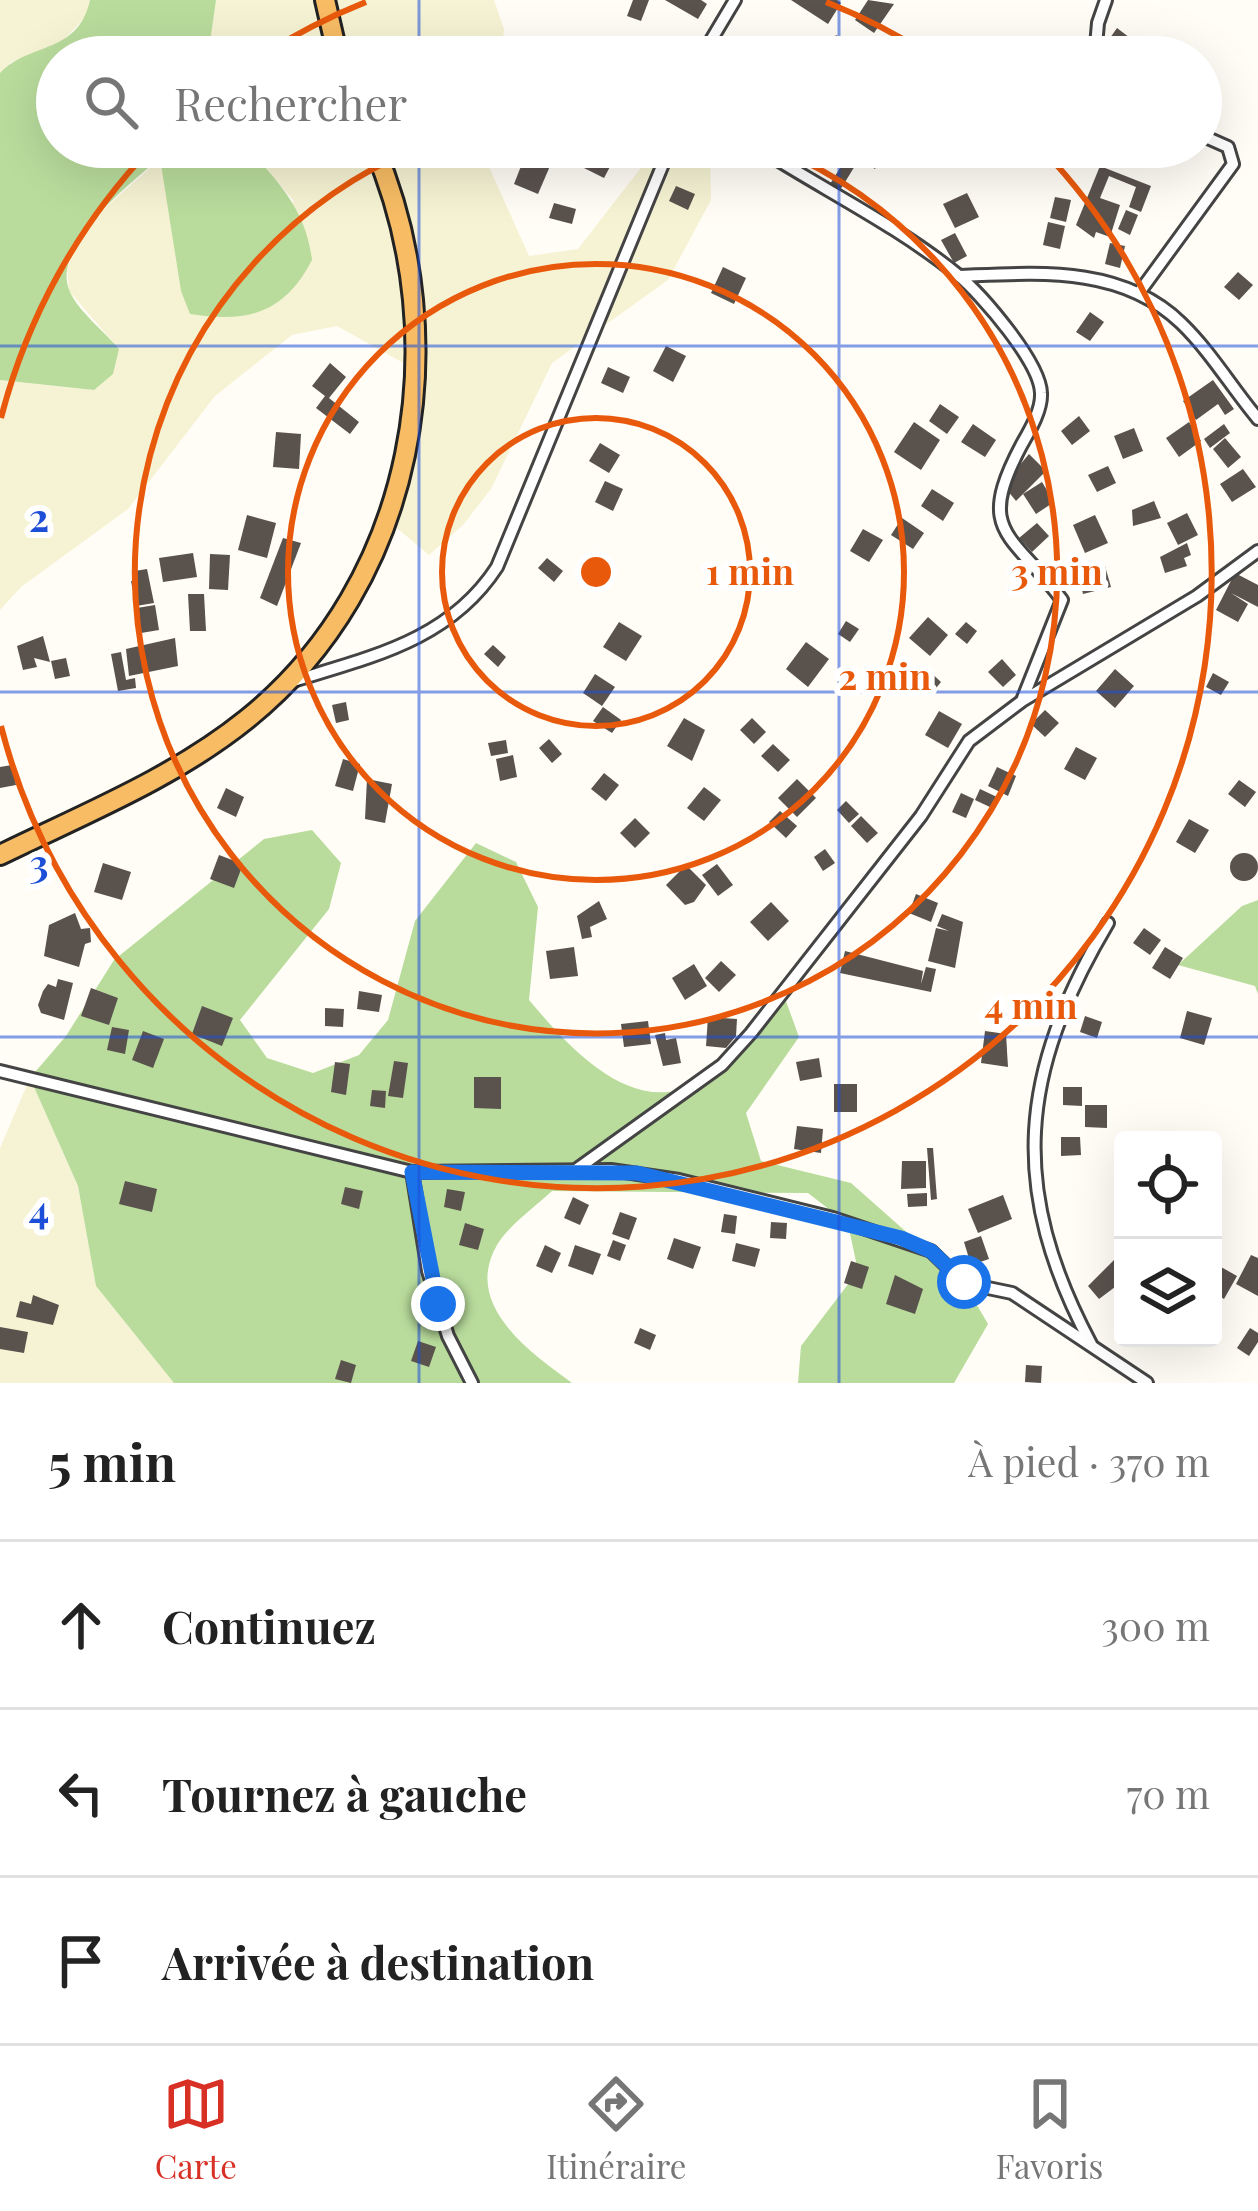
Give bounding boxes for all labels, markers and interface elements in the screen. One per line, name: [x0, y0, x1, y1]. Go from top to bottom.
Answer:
search box: [36, 36, 1222, 168]
icon: search: [78, 69, 144, 135]
text: Rechercher: [174, 72, 407, 132]
text: 2: [29, 490, 49, 542]
text: 1 min: [706, 546, 794, 594]
text: 3 min: [1011, 546, 1103, 594]
centre of rings: [575, 551, 617, 593]
text: 2 min: [839, 651, 931, 699]
text: 3: [29, 836, 49, 888]
text: 4 min: [984, 980, 1078, 1028]
map controls: [1114, 1131, 1222, 1347]
button: locate: [1114, 1131, 1222, 1239]
text: 4: [29, 1182, 49, 1234]
button: layers: [1114, 1239, 1222, 1347]
route start: [937, 1255, 991, 1309]
route end: [411, 1277, 465, 1331]
text: 5 min: [48, 1427, 176, 1495]
text: À pied · 370 m: [968, 1435, 1210, 1487]
icon: ahead: [48, 1592, 114, 1658]
text: Continuez: [162, 1595, 376, 1655]
text: 300 m: [1101, 1599, 1210, 1651]
icon: left: [48, 1760, 114, 1826]
text: Tournez à gauche: [162, 1763, 527, 1823]
text: 70 m: [1126, 1767, 1210, 1819]
icon: arrive: [48, 1928, 114, 1994]
text: Arrivée à destination: [162, 1931, 594, 1991]
tab: Carte: [155, 2071, 237, 2187]
tab: Itinéraire: [546, 2071, 686, 2187]
tab: Favoris: [996, 2071, 1103, 2187]

